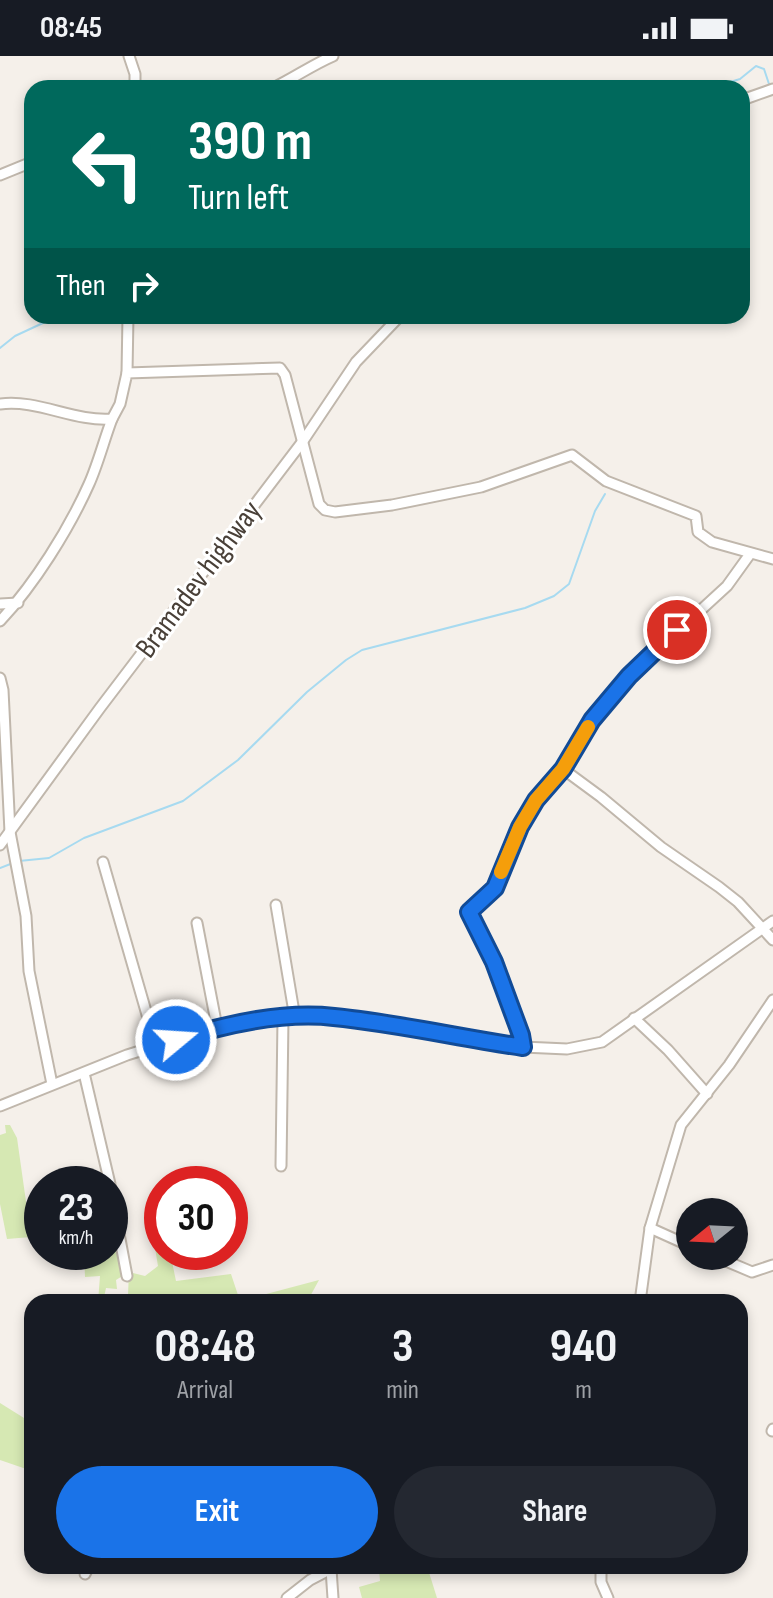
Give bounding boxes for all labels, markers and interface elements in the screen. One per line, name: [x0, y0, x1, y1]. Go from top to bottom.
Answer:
text: 08:45: [40, 10, 102, 46]
text: 390 m: [188, 109, 312, 176]
icon: left: [56, 112, 160, 216]
text: Turn left: [188, 177, 289, 220]
icon: right: [122, 264, 166, 308]
text: Then: [56, 268, 106, 304]
street label: Bramadev highway: [128, 494, 270, 665]
pin: [643, 596, 711, 664]
icon: arrive: [655, 608, 699, 652]
position arrow: [134, 998, 218, 1082]
speed limit sign: 30: [144, 1166, 248, 1270]
text: 23: [58, 1184, 94, 1232]
north arrow: [676, 1198, 748, 1270]
map controls: [676, 1198, 748, 1270]
text: km/h: [59, 1226, 93, 1250]
text: 08:48: [155, 1318, 256, 1375]
text: 3: [392, 1318, 413, 1375]
text: 940: [550, 1318, 617, 1375]
text: Arrival: [177, 1375, 233, 1406]
text: min: [386, 1375, 419, 1406]
text: m: [575, 1375, 592, 1406]
button: Exit: [56, 1466, 378, 1558]
button: Share: [394, 1466, 716, 1558]

